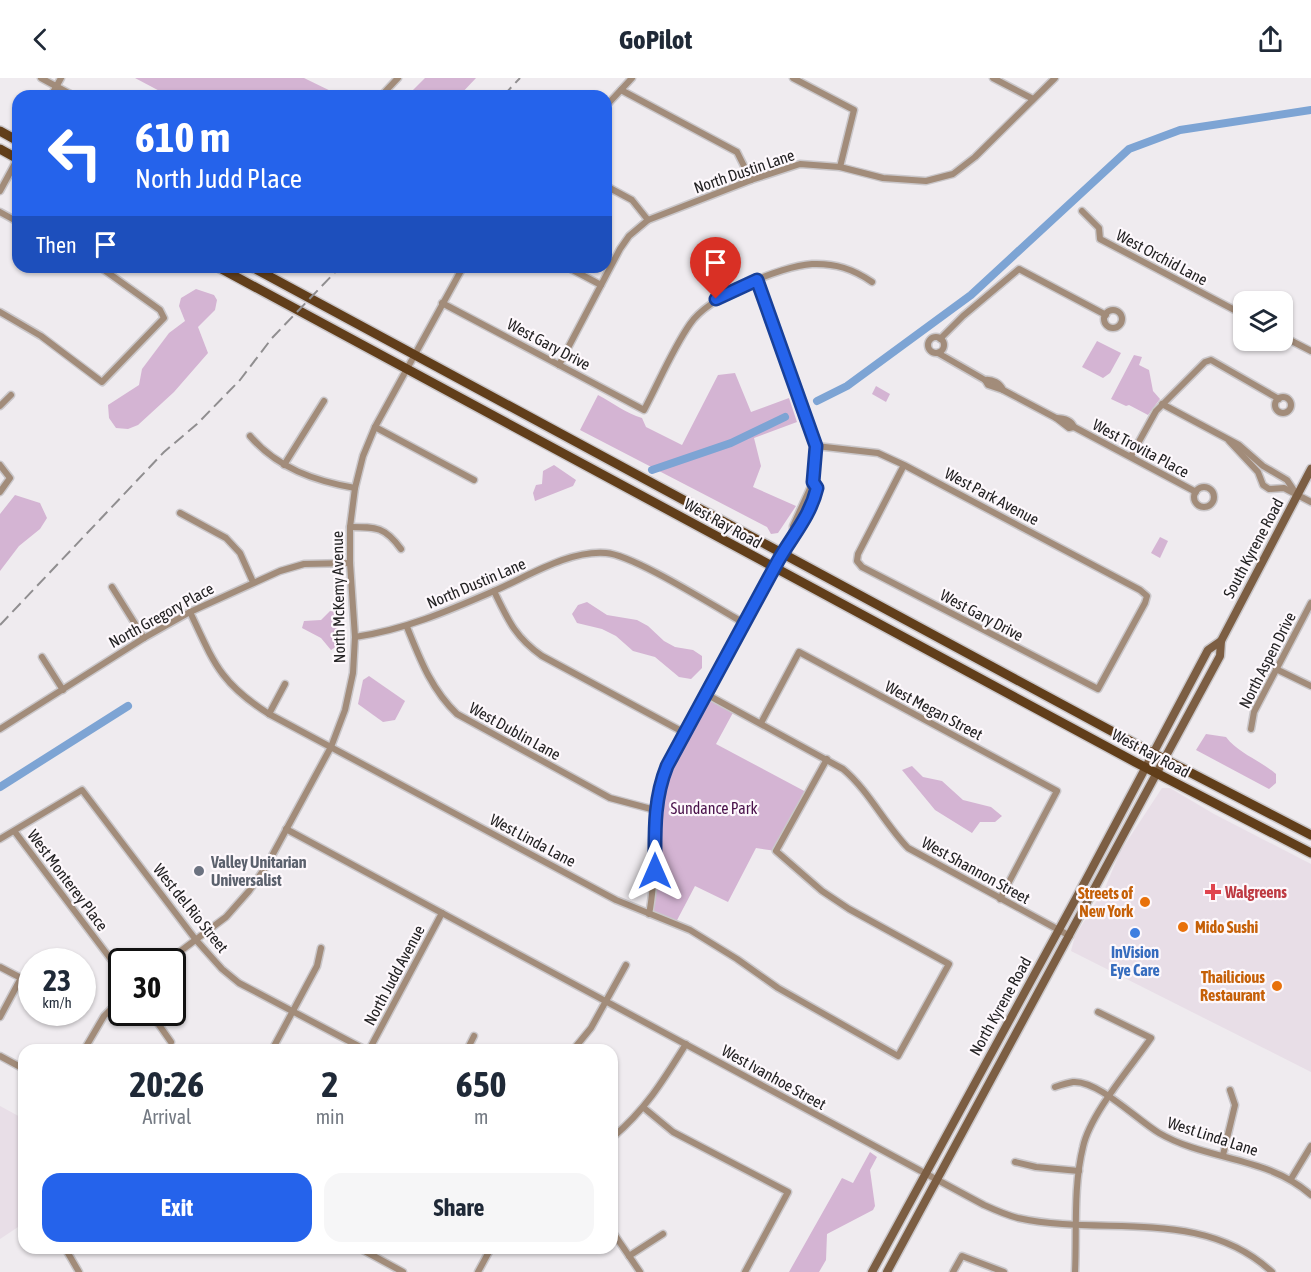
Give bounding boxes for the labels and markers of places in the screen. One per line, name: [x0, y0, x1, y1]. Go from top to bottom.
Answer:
pin: [690, 237, 741, 299]
place label: Valley Unitarian Universalist: [210, 853, 307, 889]
marker: Valley Unitarian Universalist: [192, 864, 206, 878]
place label: Walgreens: [1224, 883, 1287, 901]
place label: Streets of New York: [1078, 884, 1134, 920]
marker: Walgreens: [1206, 885, 1220, 899]
marker: Streets of New York: [1138, 895, 1152, 909]
place label: Mido Sushi: [1195, 918, 1259, 936]
marker: Mido Sushi: [1176, 920, 1190, 934]
marker: InVision Eye Care: [1128, 926, 1142, 940]
place label: InVision Eye Care: [1110, 943, 1160, 979]
place label: Thailicious Restaurant: [1200, 968, 1265, 1004]
marker: Thailicious Restaurant: [1270, 979, 1284, 993]

